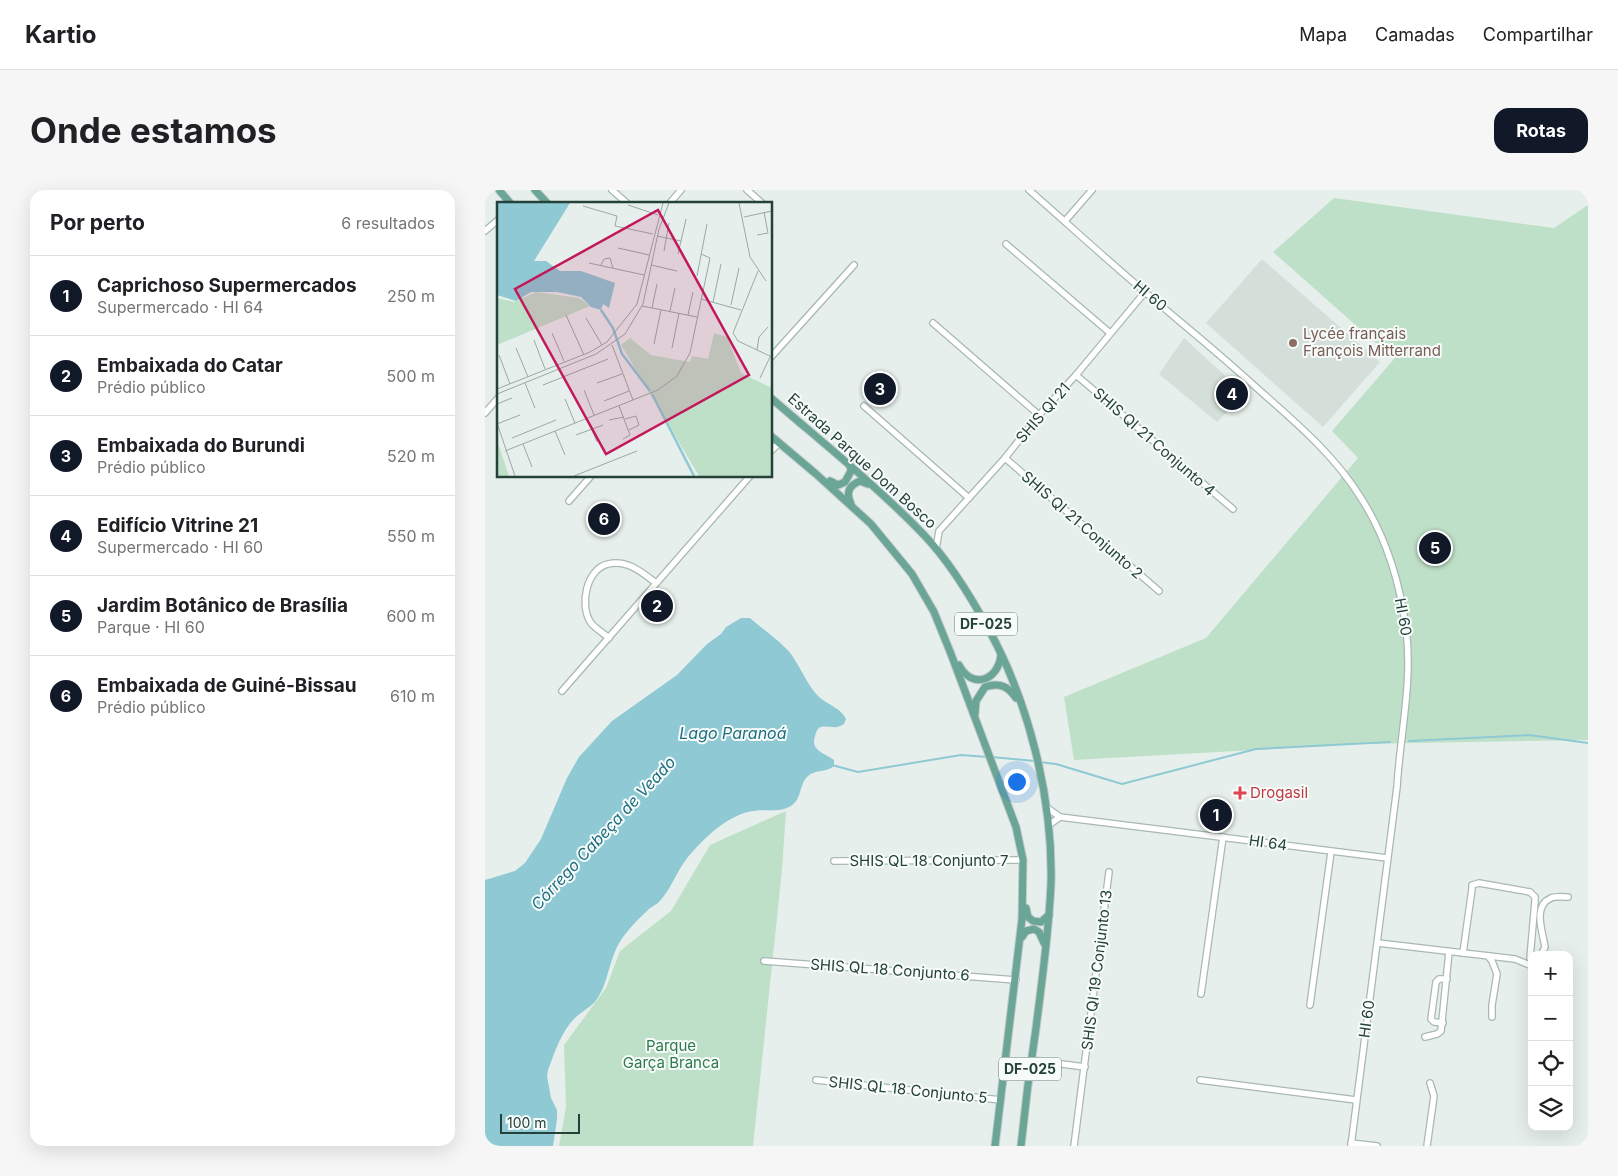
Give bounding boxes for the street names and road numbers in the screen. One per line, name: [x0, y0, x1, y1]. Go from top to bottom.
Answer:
street label: HI 60: [1130, 276, 1171, 315]
street label: SHIS QI 21: [1011, 379, 1074, 447]
street label: SHIS QI 21 Conjunto 4: [1089, 383, 1219, 500]
street label: Estrada Parque Dom Bosco: [784, 389, 941, 532]
street label: SHIS QI 21 Conjunto 2: [1018, 467, 1147, 583]
street label: HI 60: [1391, 596, 1416, 637]
road number: DF-025: [955, 612, 1017, 636]
street label: HI 64: [1248, 830, 1288, 855]
street label: SHIS QL 18 Conjunto 7: [849, 851, 1009, 870]
street label: SHIS QI 19 Conjunto 13: [1077, 889, 1116, 1051]
street label: SHIS QL 18 Conjunto 6: [810, 954, 970, 985]
street label: HI 60: [1354, 999, 1379, 1039]
road number: DF-025: [999, 1058, 1061, 1081]
street label: SHIS QL 18 Conjunto 5: [828, 1072, 988, 1107]

